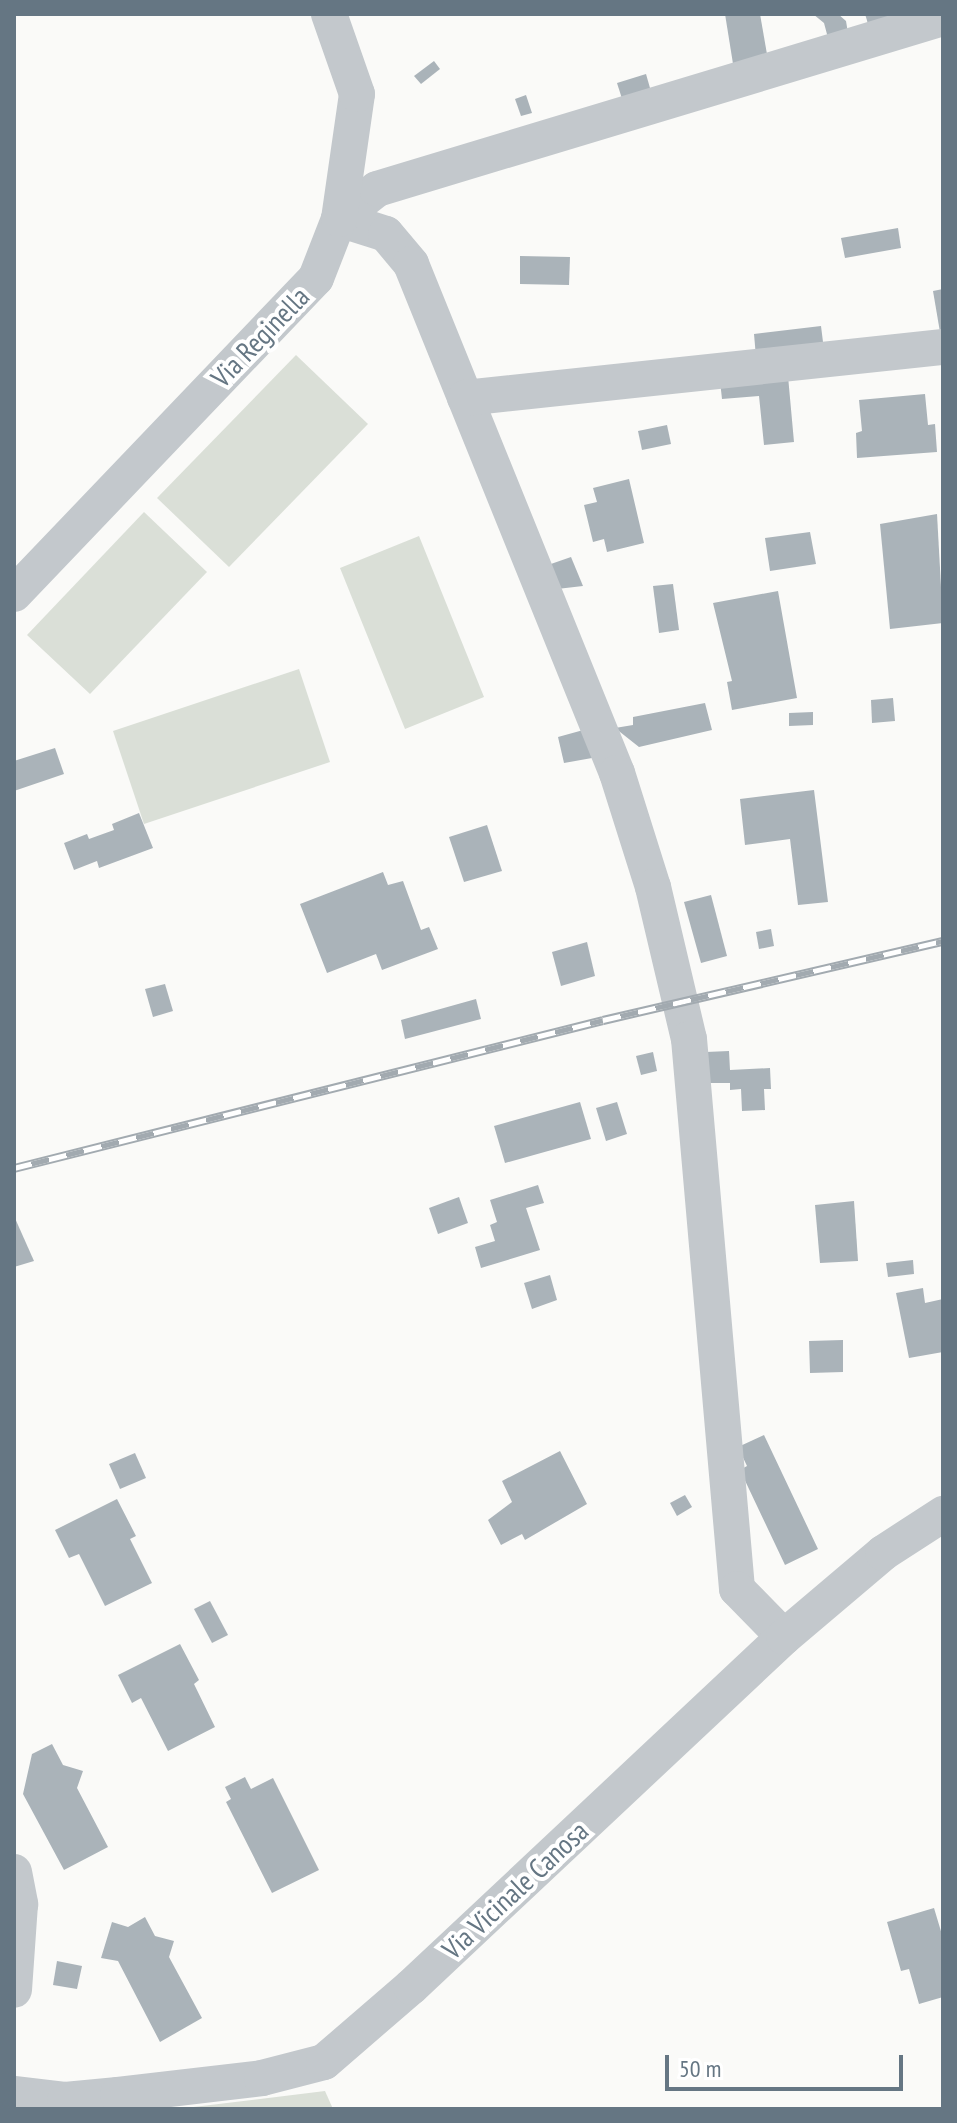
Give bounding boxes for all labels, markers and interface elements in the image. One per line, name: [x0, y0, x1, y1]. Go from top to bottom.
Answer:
street label: Via Reginella: [204, 280, 316, 394]
street label: Via Vicinale Canosa: [435, 1814, 595, 1966]
scale bar: [669, 2039, 907, 2089]
text: 50 m: [679, 2053, 721, 2084]

